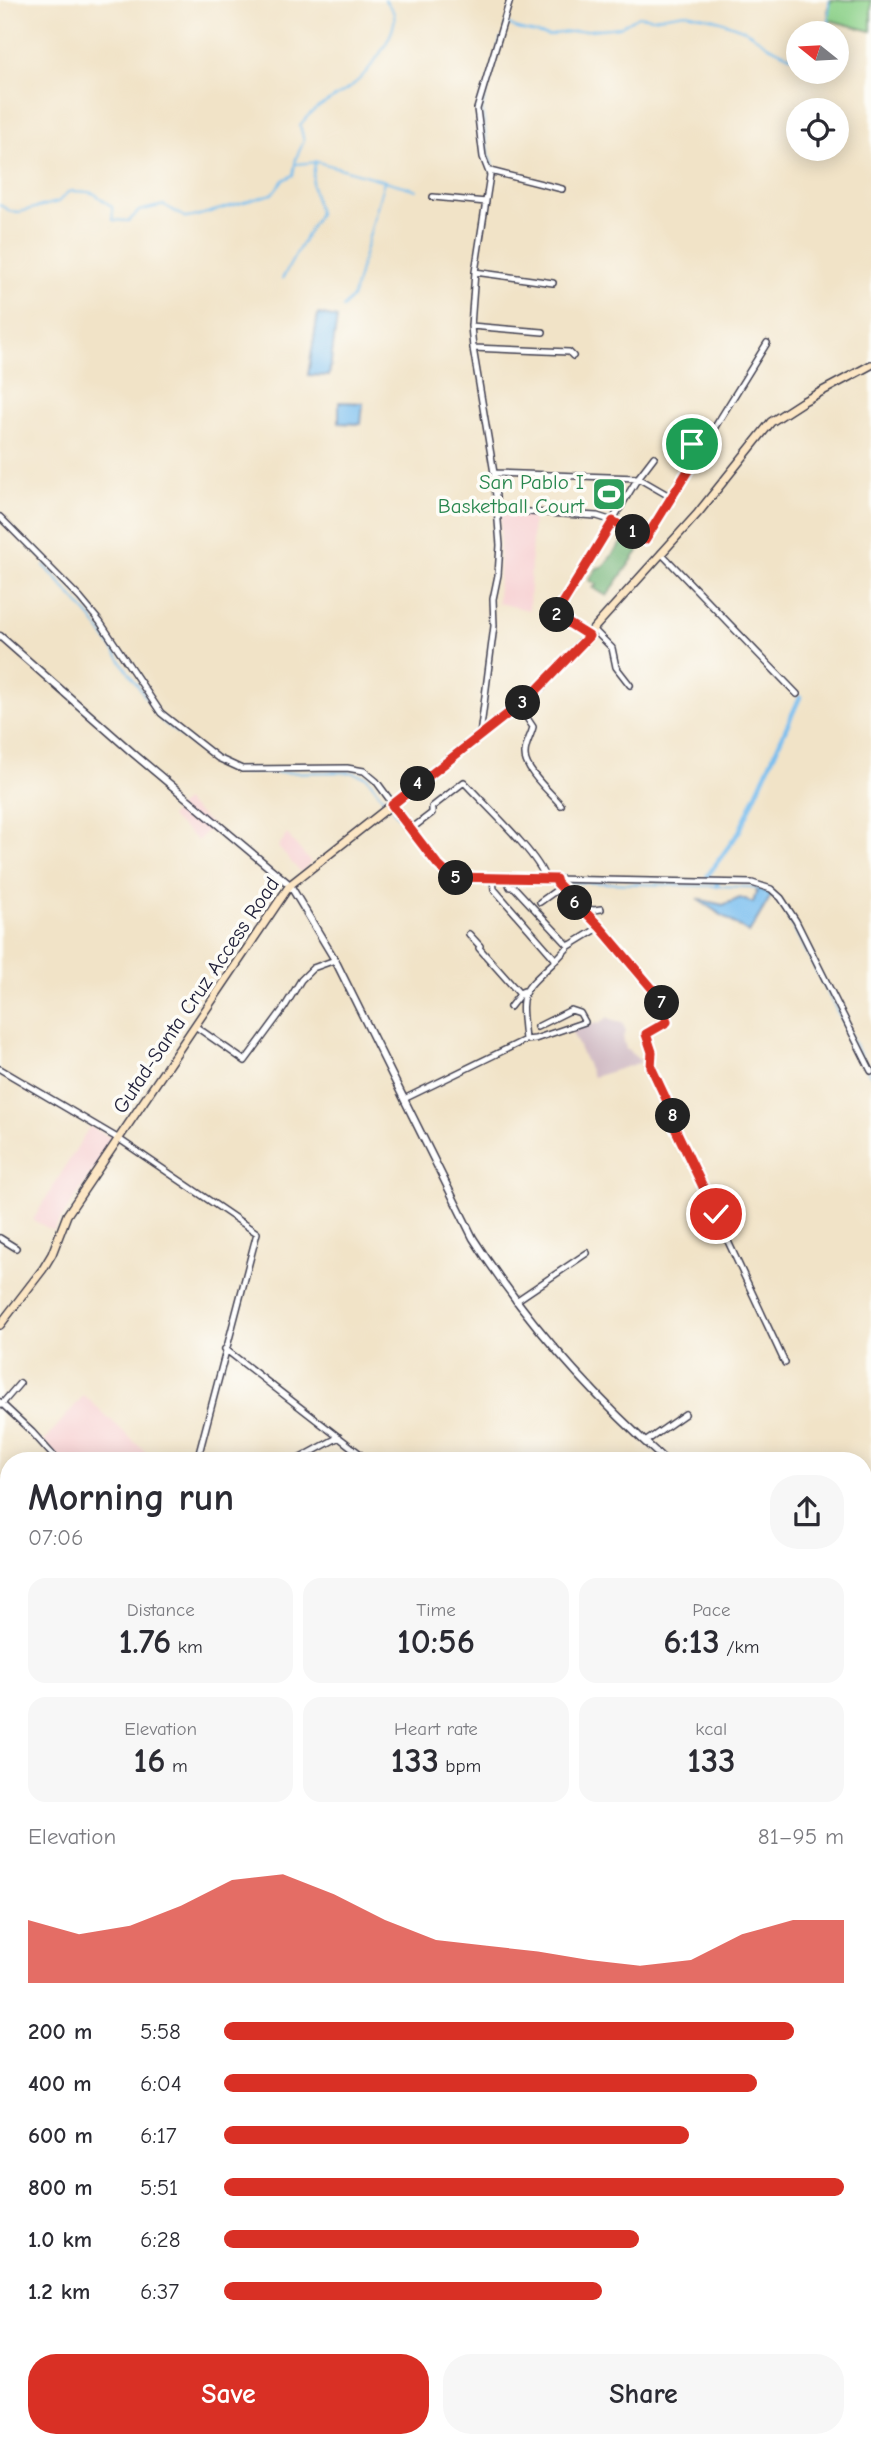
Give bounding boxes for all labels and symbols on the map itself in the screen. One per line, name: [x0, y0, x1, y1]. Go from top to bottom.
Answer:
north arrow: [786, 21, 849, 84]
pin: [662, 414, 722, 474]
place label: San Pablo I Basketball Court: [438, 470, 585, 518]
sports icon: San Pablo I Basketball Court: [590, 475, 628, 513]
pin: 1: [616, 514, 650, 550]
pin: 2: [540, 598, 574, 632]
pin: 3: [505, 686, 540, 720]
pin: 4: [400, 766, 436, 802]
pin: 5: [438, 860, 474, 896]
street label: Gutad-Santa Cruz Access Road: [108, 872, 284, 1118]
pin: 6: [558, 886, 592, 920]
pin: 7: [644, 986, 680, 1020]
pin: 8: [656, 1098, 690, 1134]
pin: [686, 1184, 746, 1244]

